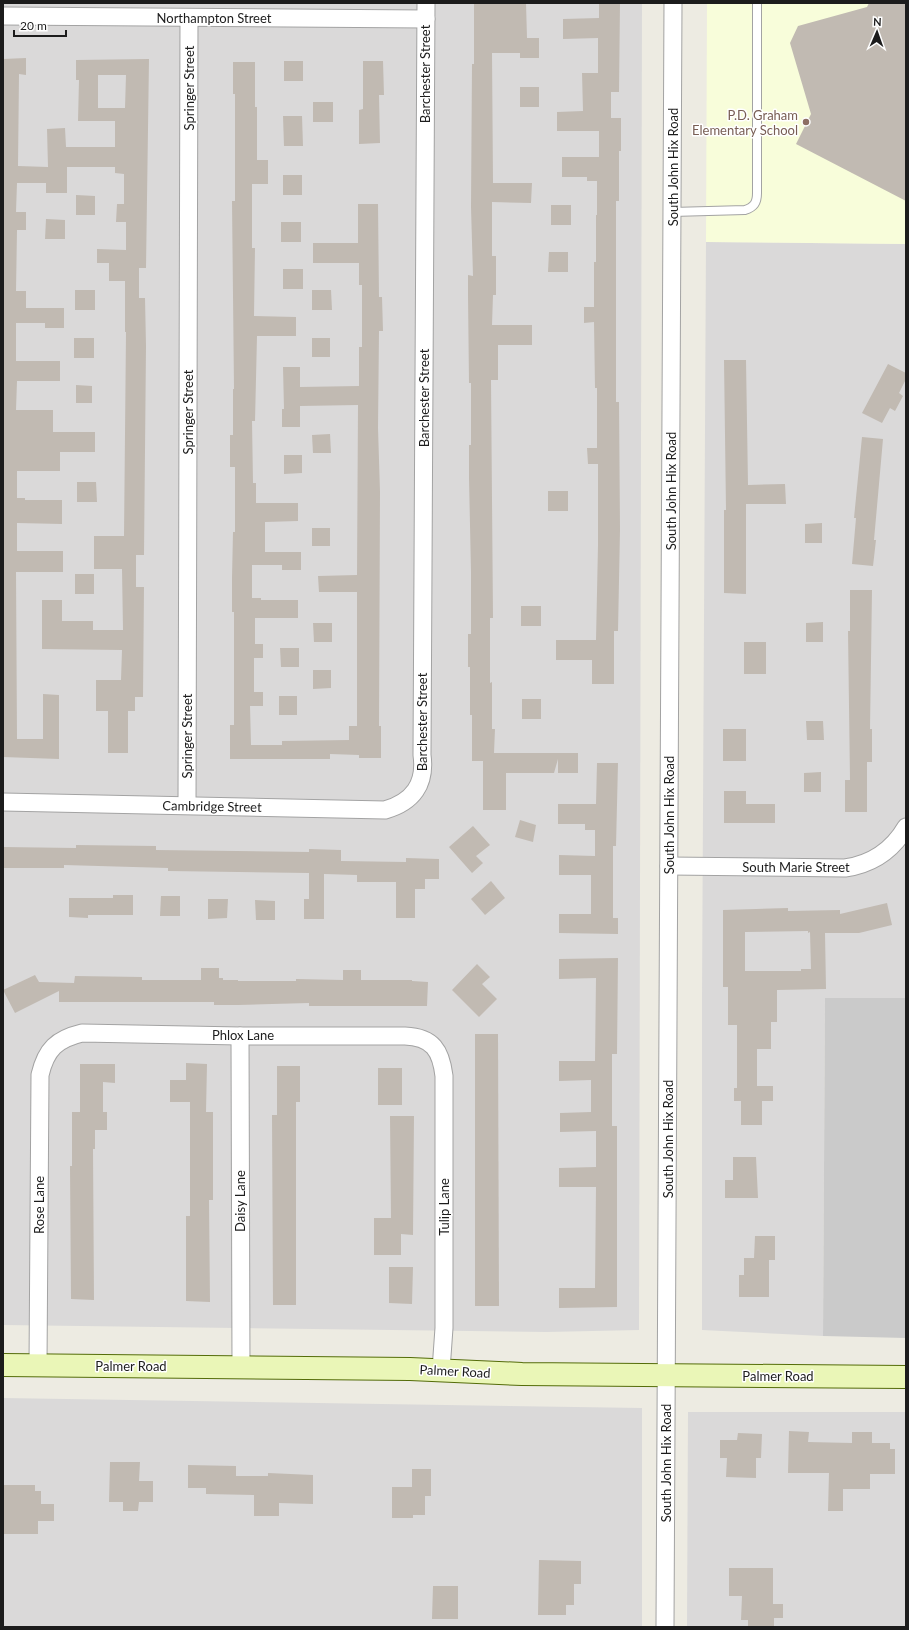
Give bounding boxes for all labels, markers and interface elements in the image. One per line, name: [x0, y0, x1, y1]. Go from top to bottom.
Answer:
street label: Northampton Street: [157, 10, 272, 26]
scale bar: [14, 12, 66, 38]
north arrow: [857, 12, 897, 52]
text: N: [873, 15, 882, 28]
text: 20 m: [20, 18, 47, 33]
street label: Barchester Street: [417, 24, 433, 123]
street label: Springer Street: [181, 45, 197, 130]
place label: P.D. Graham Elementary School: [692, 107, 798, 138]
street label: South John Hix Road: [665, 108, 681, 226]
marker: P.D. Graham Elementary School: [801, 117, 811, 127]
street label: Barchester Street: [416, 348, 432, 447]
street label: Springer Street: [180, 369, 196, 454]
street label: South John Hix Road: [663, 432, 679, 550]
street label: Barchester Street: [414, 672, 430, 771]
street label: Springer Street: [179, 693, 195, 778]
street label: South John Hix Road: [661, 756, 677, 874]
street label: Cambridge Street: [162, 797, 262, 815]
street label: South Marie Street: [742, 859, 850, 875]
street label: Phlox Lane: [212, 1027, 274, 1043]
street label: South John Hix Road: [660, 1080, 676, 1198]
street label: Daisy Lane: [232, 1170, 248, 1232]
street label: Rose Lane: [31, 1176, 47, 1234]
street label: Tulip Lane: [436, 1178, 452, 1236]
street label: Palmer Road: [95, 1358, 167, 1374]
street label: Palmer Road: [419, 1361, 491, 1381]
street label: Palmer Road: [742, 1368, 814, 1384]
street label: South John Hix Road: [658, 1404, 674, 1522]

